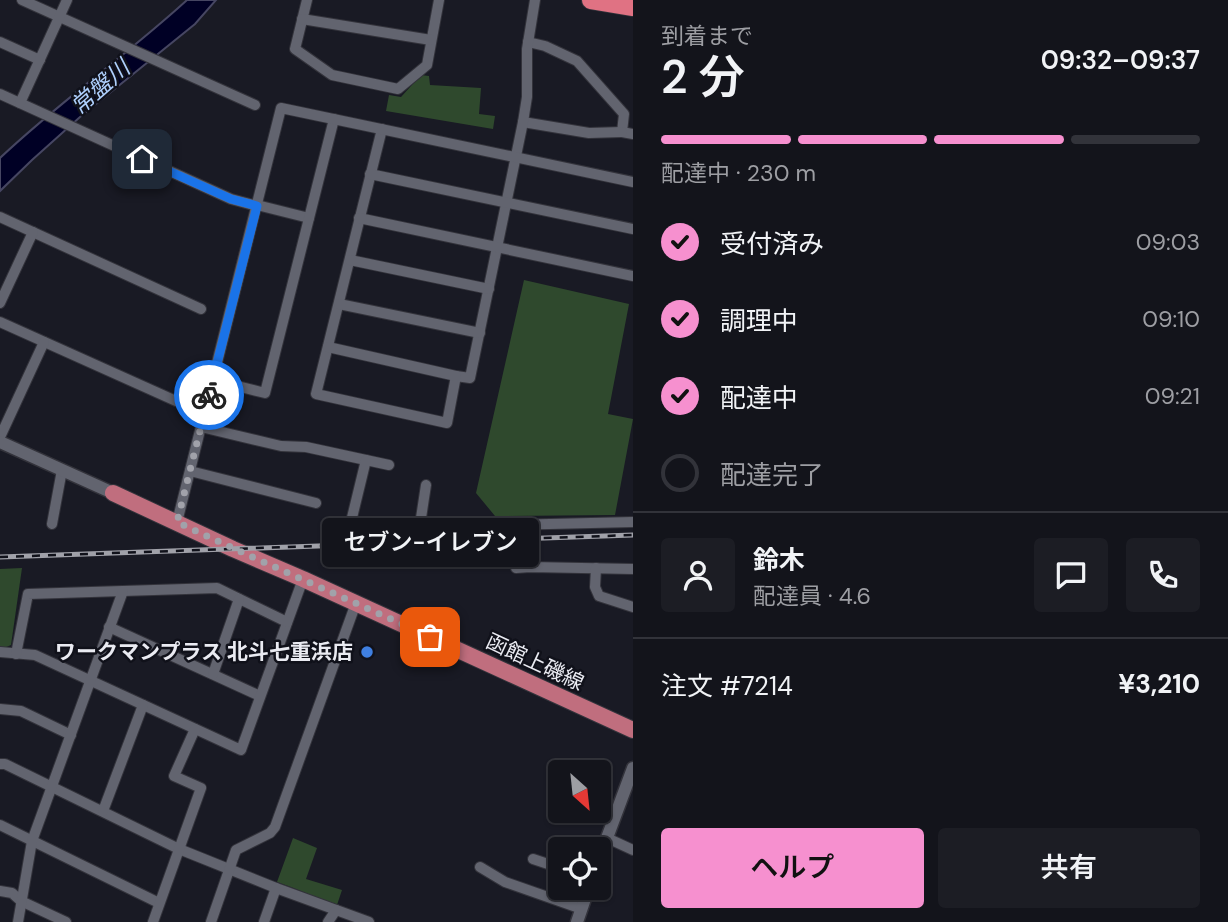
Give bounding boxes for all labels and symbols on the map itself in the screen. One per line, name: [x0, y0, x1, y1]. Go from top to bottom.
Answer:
water label: 常盤川: [64, 51, 138, 121]
pin: [112, 129, 172, 189]
courier: [174, 360, 244, 430]
callout: セブン-イレブン: [322, 518, 538, 567]
pin: [400, 607, 460, 667]
street label: 函館上磯線: [482, 627, 588, 697]
place label: ワークマンプラス 北斗七重浜店: [55, 638, 353, 666]
marker: ワークマンプラス 北斗七重浜店: [359, 644, 375, 660]
north arrow: [548, 760, 611, 822]

